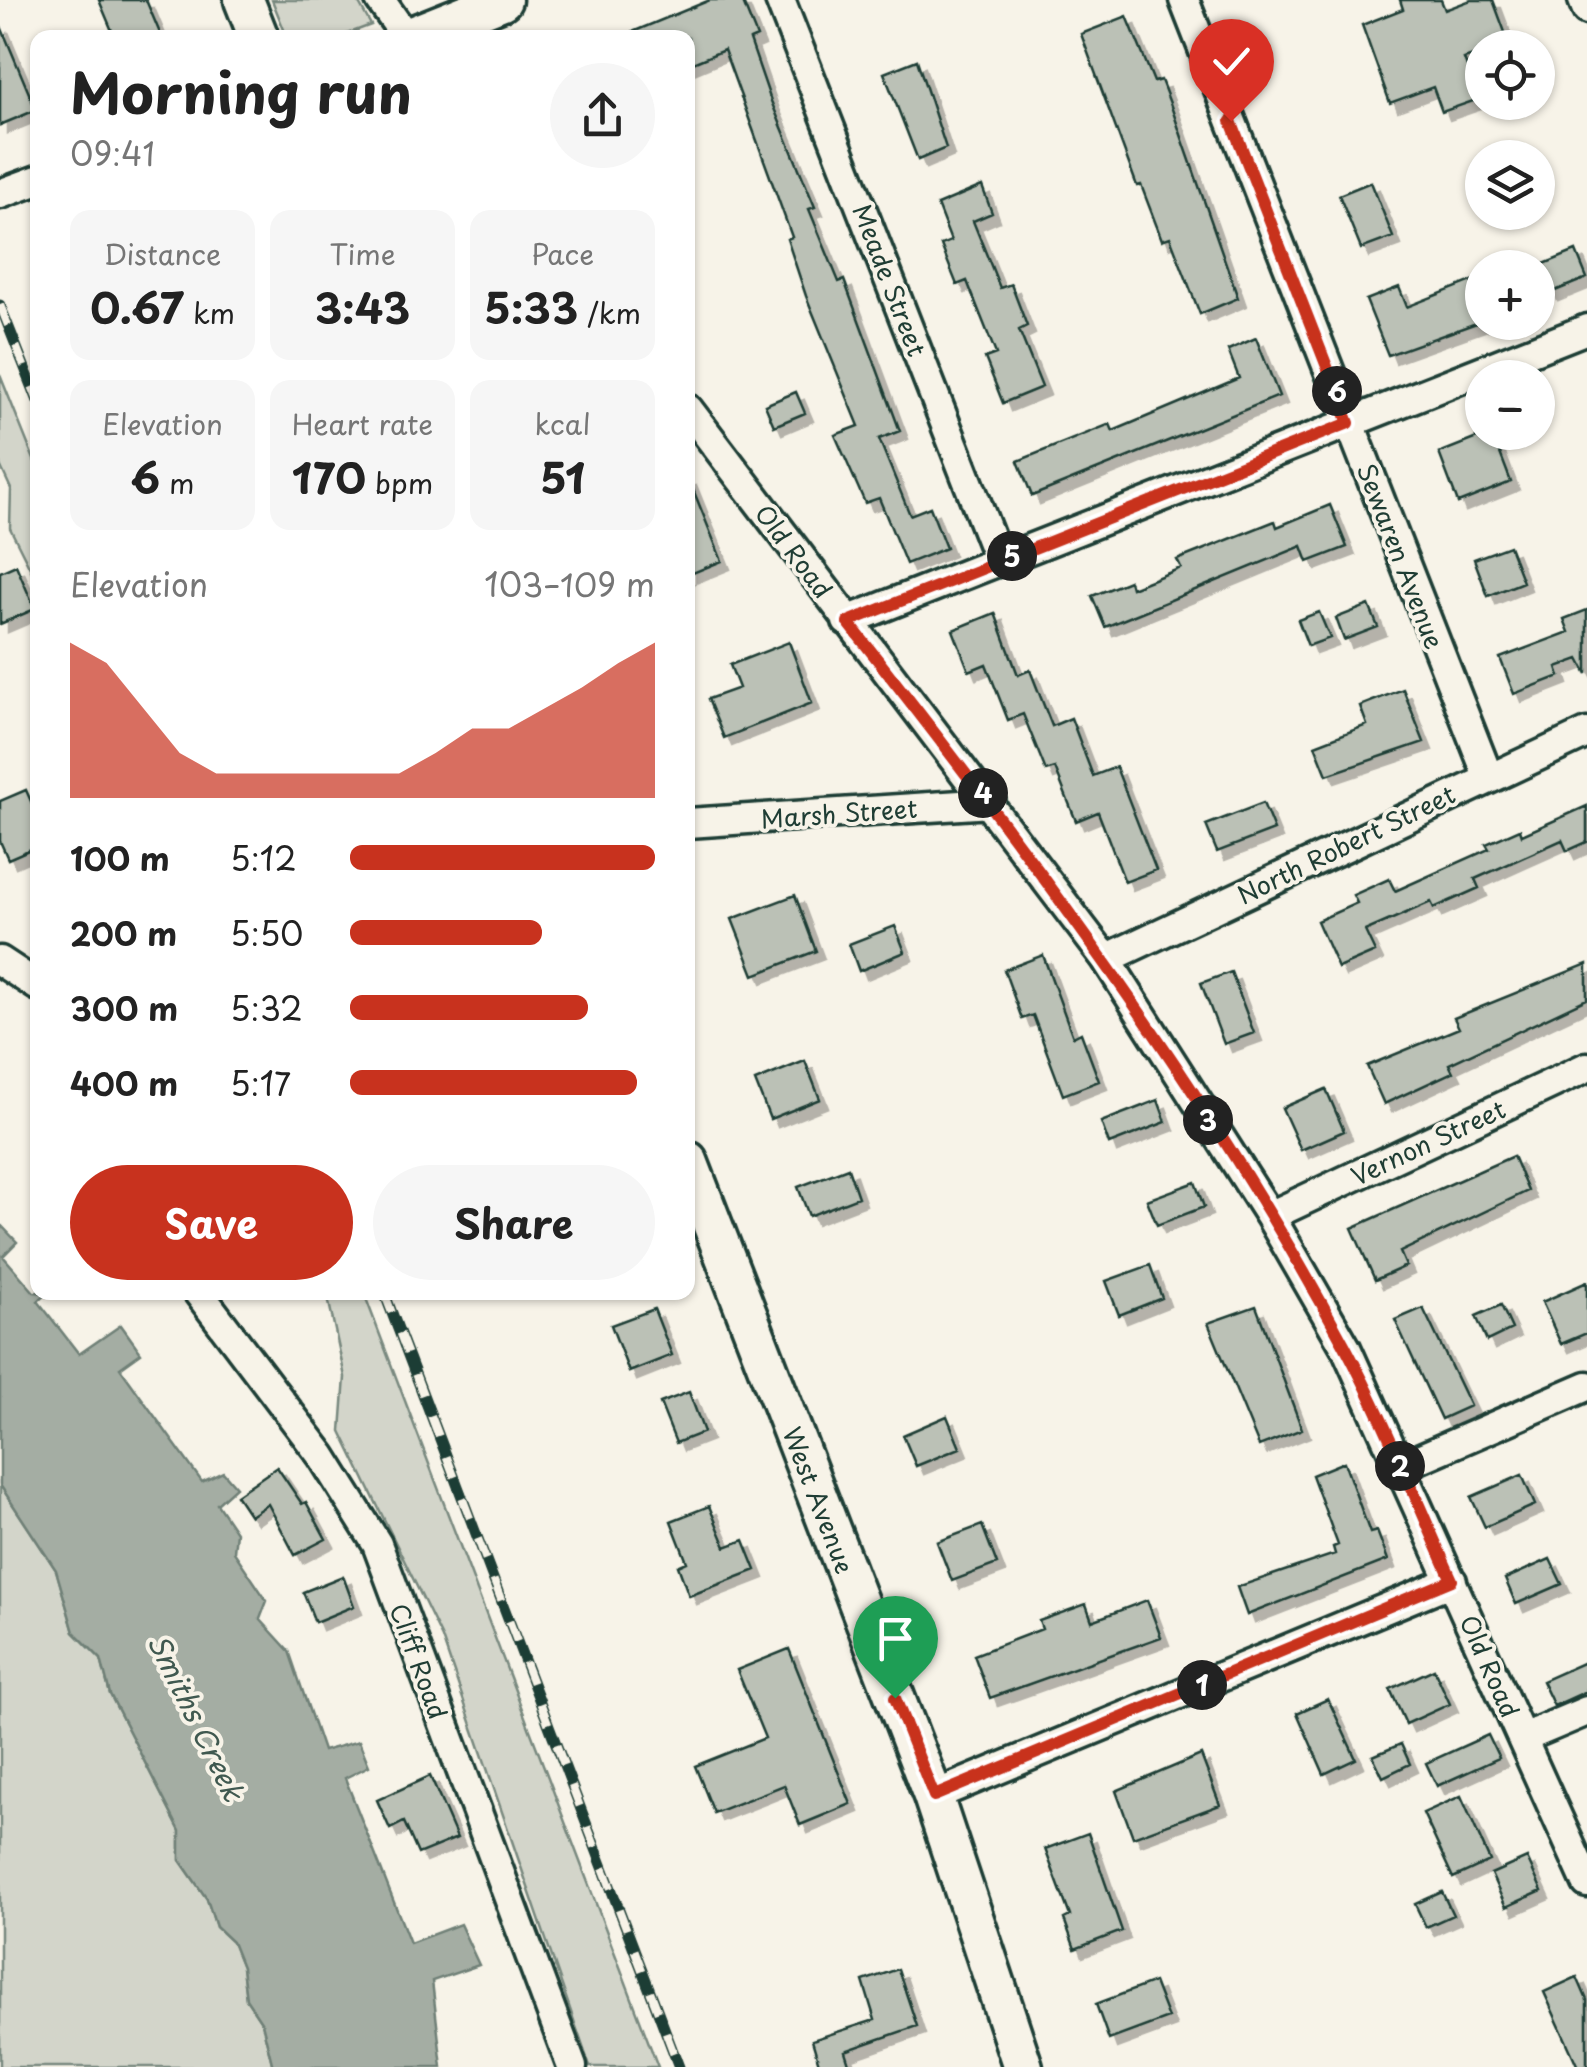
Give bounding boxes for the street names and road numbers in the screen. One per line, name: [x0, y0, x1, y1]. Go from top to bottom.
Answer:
street label: Meade Street: [844, 198, 936, 362]
street label: Sewaren Avenue: [1348, 458, 1454, 654]
street label: Old Road: [746, 496, 842, 606]
street label: North Robert Street: [1231, 775, 1461, 913]
street label: Marsh Street: [759, 789, 919, 837]
street label: Vernon Street: [1344, 1090, 1512, 1194]
street label: West Avenue: [774, 1421, 864, 1579]
street label: Cliff Road: [380, 1598, 458, 1724]
street label: Old Road: [1450, 1608, 1530, 1724]

